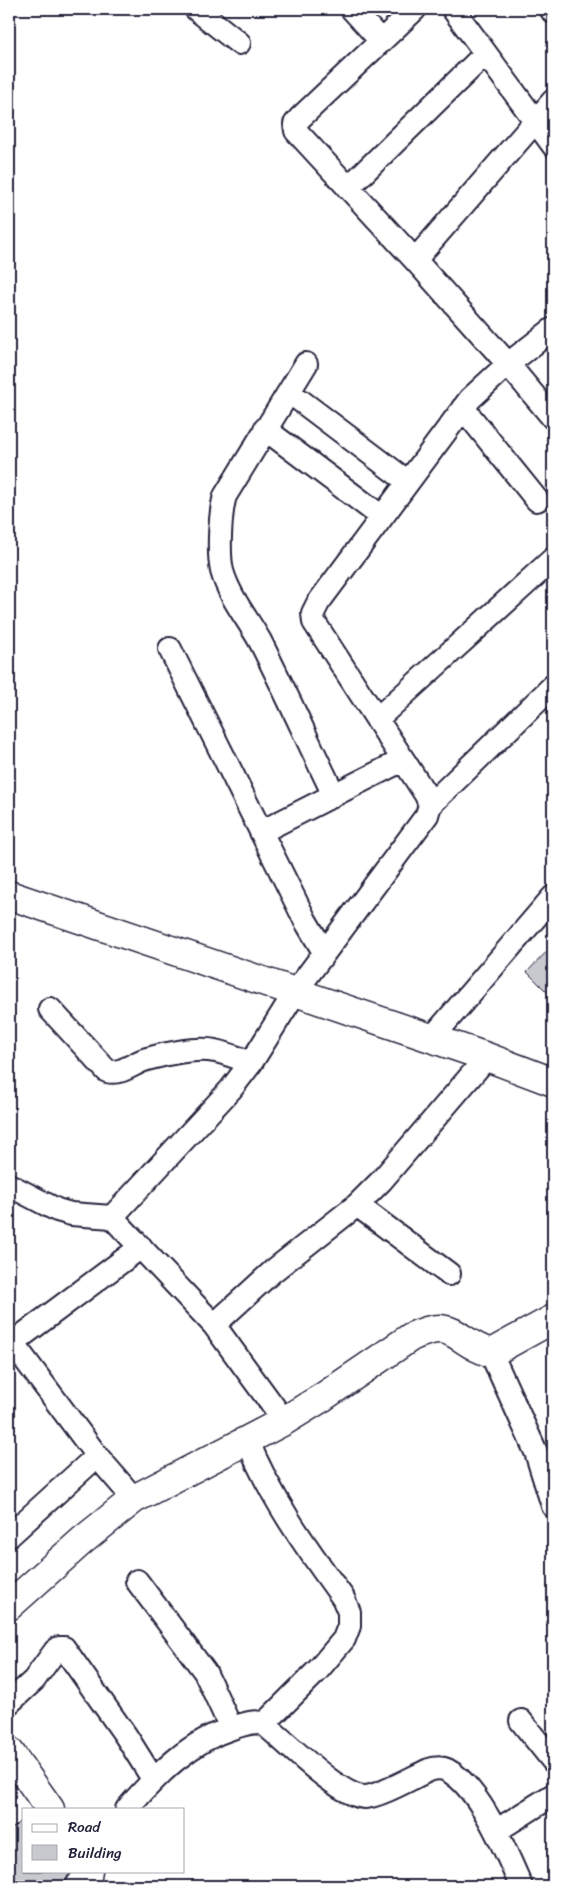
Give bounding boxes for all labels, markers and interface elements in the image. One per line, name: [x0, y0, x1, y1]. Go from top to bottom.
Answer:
legend: [22, 1808, 185, 1872]
text: Road: [68, 1814, 101, 1840]
text: Building: [68, 1840, 122, 1866]

